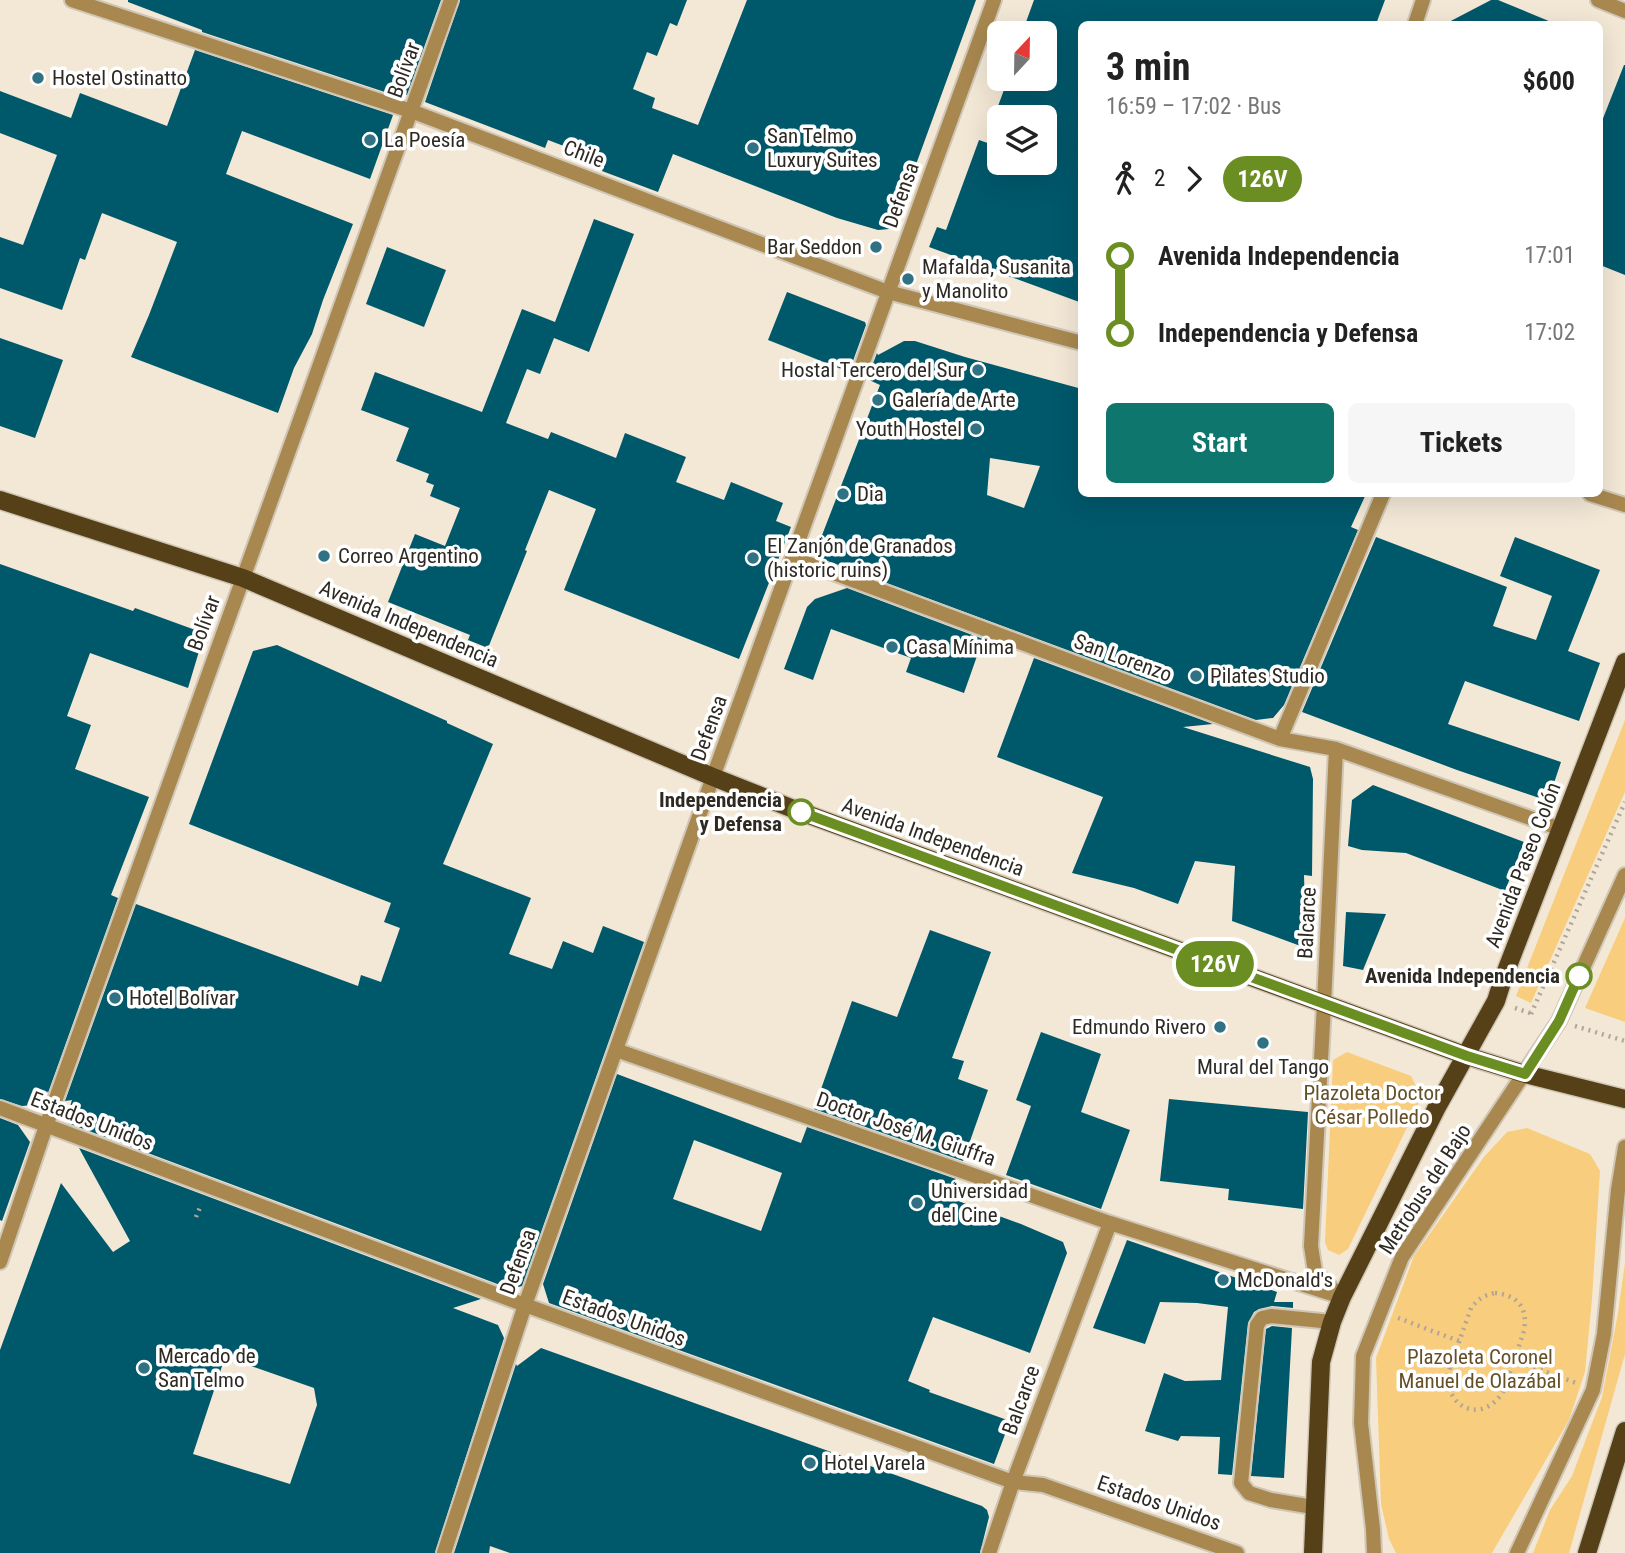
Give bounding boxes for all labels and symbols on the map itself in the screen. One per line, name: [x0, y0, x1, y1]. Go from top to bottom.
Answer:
north arrow: [987, 21, 1057, 91]
street label: Bolívar: [383, 39, 425, 101]
place label: Hostel Ostinatto: [52, 66, 187, 90]
marker: Hostel Ostinatto: [30, 70, 46, 86]
place label: San Telmo Luxury Suites: [767, 124, 878, 172]
place label: La Poesía: [384, 128, 465, 152]
marker: La Poesía: [362, 132, 378, 148]
street label: Chile: [560, 135, 608, 173]
marker: San Telmo Luxury Suites: [745, 140, 761, 156]
street label: Defensa: [878, 159, 924, 231]
place label: Bar Seddon: [767, 235, 862, 259]
marker: Bar Seddon: [868, 239, 884, 255]
place label: Mafalda, Susanita y Manolito: [922, 255, 1071, 303]
marker: Mafalda, Susanita y Manolito: [900, 271, 916, 287]
place label: Hostal Tercero del Sur: [781, 358, 964, 382]
marker: Hostal Tercero del Sur: [970, 362, 986, 378]
place label: Galería de Arte: [892, 388, 1016, 412]
marker: Galería de Arte: [870, 392, 886, 408]
place label: Youth Hostel: [856, 417, 962, 441]
marker: Youth Hostel: [968, 421, 984, 437]
place label: Dia: [857, 482, 884, 506]
marker: Dia: [835, 486, 851, 502]
place label: El Zanjón de Granados (historic ruins): [767, 534, 953, 582]
place label: Correo Argentino: [338, 544, 479, 568]
marker: Correo Argentino: [316, 548, 332, 564]
marker: El Zanjón de Granados (historic ruins): [745, 550, 761, 566]
street label: Avenida Independencia: [316, 576, 502, 672]
street label: Bolívar: [183, 592, 225, 654]
street label: San Lorenzo: [1071, 629, 1175, 687]
place label: Casa Mínima: [906, 635, 1014, 659]
marker: Casa Mínima: [884, 639, 900, 655]
place label: Pilates Studio: [1210, 664, 1325, 688]
marker: Pilates Studio: [1188, 668, 1204, 684]
street label: Defensa: [686, 692, 732, 764]
street label: Avenida Paseo Colón: [1480, 779, 1566, 951]
place label: Independencia y Defensa: [659, 788, 782, 836]
street label: Avenida Independencia: [839, 793, 1027, 881]
marker: Independencia y Defensa: [788, 799, 814, 825]
street label: Balcarce: [1293, 886, 1321, 960]
line badge: 126V: [1166, 941, 1264, 987]
marker: Avenida Independencia: [1566, 963, 1592, 989]
place label: Avenida Independencia: [1365, 964, 1560, 988]
place label: Hotel Bolívar: [129, 986, 235, 1010]
marker: Hotel Bolívar: [107, 990, 123, 1006]
place label: Edmundo Rivero: [1072, 1015, 1206, 1039]
marker: Edmundo Rivero: [1212, 1019, 1228, 1035]
marker: Mural del Tango: [1255, 1035, 1271, 1051]
place label: Mural del Tango: [1197, 1055, 1329, 1079]
park label: Plazoleta Doctor César Polledo: [1303, 1081, 1441, 1129]
street label: Estados Unidos: [27, 1087, 157, 1155]
street label: Doctor José M. Giuffra: [813, 1087, 999, 1171]
street label: Metrobus del Bajo: [1374, 1119, 1476, 1259]
place label: Universidad del Cine: [931, 1179, 1028, 1227]
marker: Universidad del Cine: [909, 1195, 925, 1211]
street label: Defensa: [495, 1226, 541, 1298]
place label: McDonald's: [1237, 1268, 1333, 1292]
marker: McDonald's: [1215, 1272, 1231, 1288]
street label: Estados Unidos: [559, 1285, 689, 1351]
place label: Mercado de San Telmo: [158, 1344, 256, 1392]
park label: Plazoleta Coronel Manuel de Olazábal: [1399, 1345, 1561, 1393]
marker: Mercado de San Telmo: [136, 1360, 152, 1376]
street label: Balcarce: [997, 1362, 1045, 1438]
place label: Hotel Varela: [824, 1451, 926, 1475]
marker: Hotel Varela: [802, 1455, 818, 1471]
street label: Estados Unidos: [1094, 1471, 1224, 1535]

